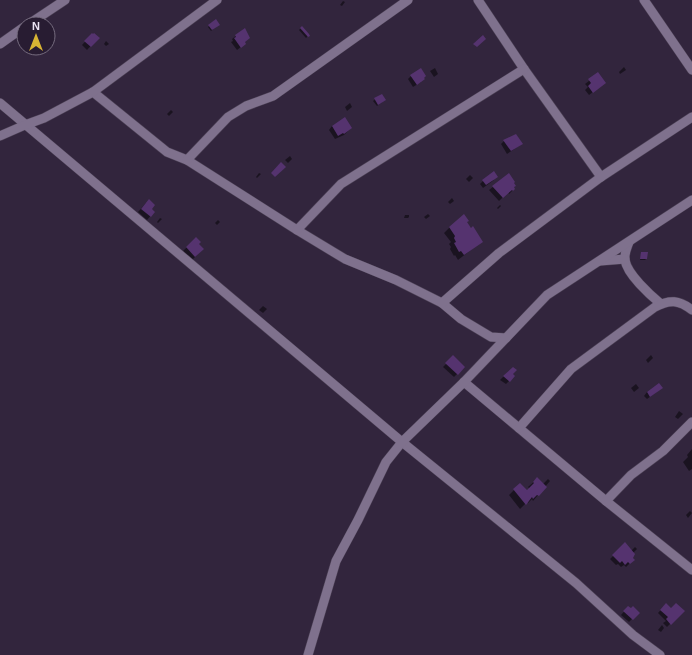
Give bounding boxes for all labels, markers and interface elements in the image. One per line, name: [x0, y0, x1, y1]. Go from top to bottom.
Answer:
north arrow: [16, 16, 56, 56]
text: N: [32, 20, 40, 32]

